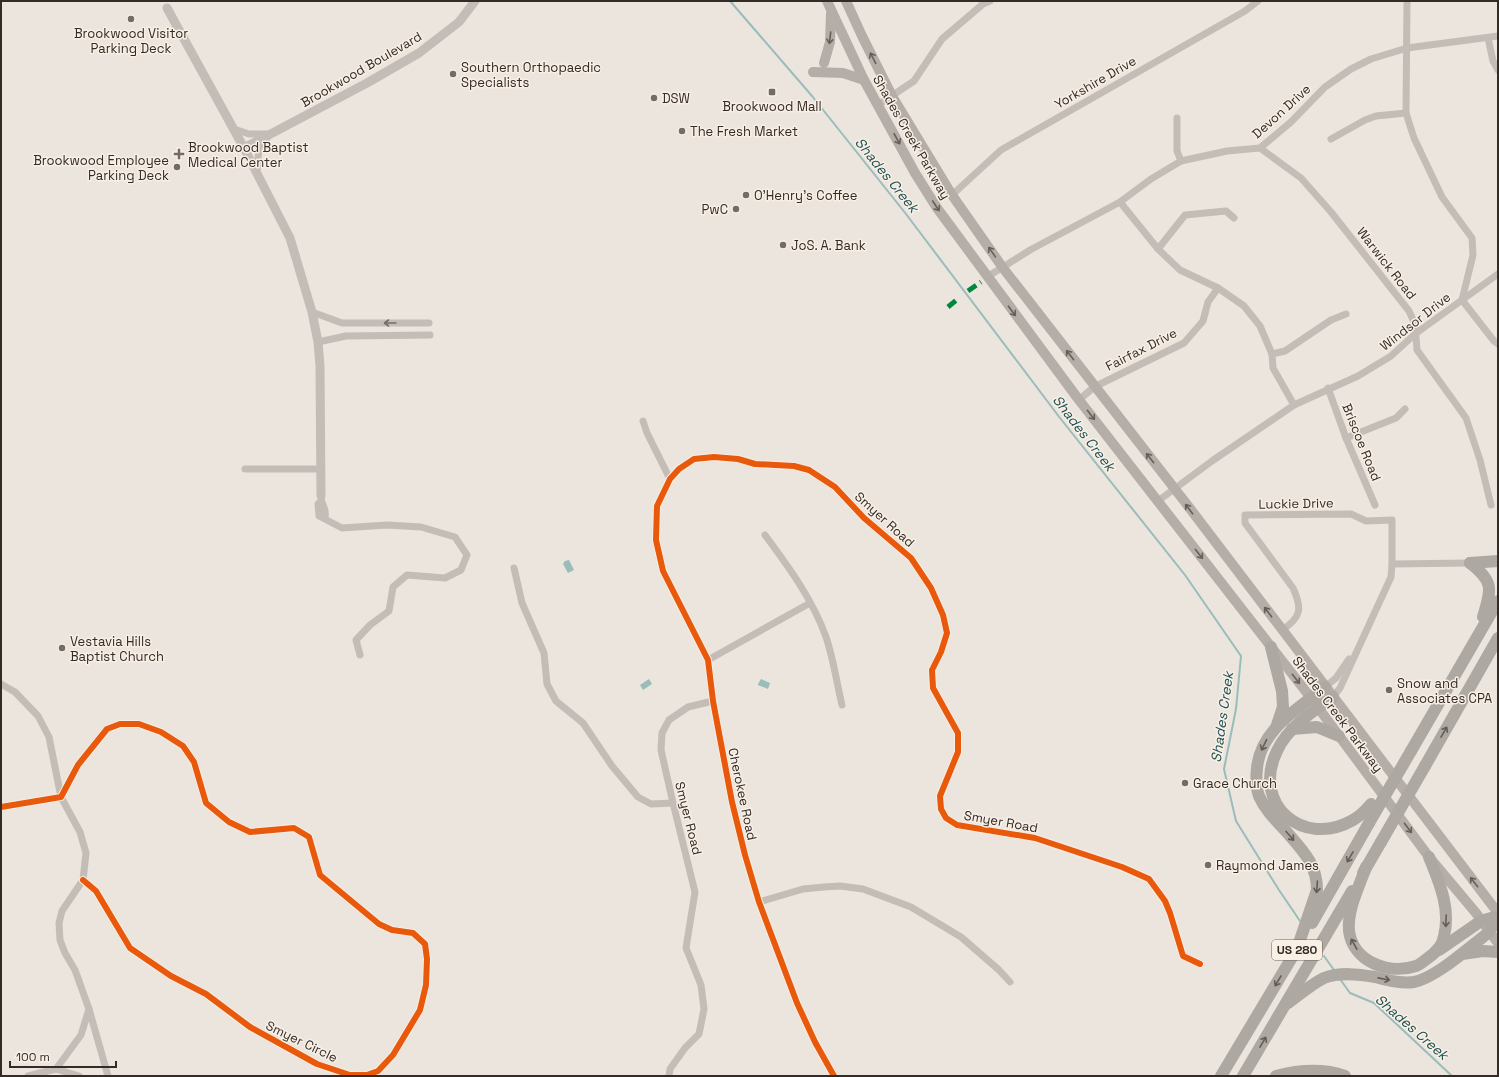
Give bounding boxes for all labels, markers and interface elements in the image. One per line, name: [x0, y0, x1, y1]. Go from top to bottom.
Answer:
marker: Brookwood Visitor Parking Deck: [126, 14, 136, 24]
place label: Brookwood Visitor Parking Deck: [74, 25, 188, 57]
street label: Brookwood Boulevard: [298, 28, 425, 111]
one-way arrow: [826, 31, 834, 44]
one-way arrow: [869, 52, 876, 64]
street label: Yorkshire Drive: [1051, 52, 1139, 113]
place label: Southern Orthopaedic Specialists: [461, 59, 601, 91]
marker: Southern Orthopaedic Specialists: [448, 69, 458, 79]
street label: Shades Creek Parkway: [870, 72, 954, 202]
street label: Devon Drive: [1248, 81, 1314, 142]
marker: Brookwood Mall: [767, 87, 777, 97]
place label: DSW: [662, 90, 690, 107]
marker: DSW: [649, 93, 659, 103]
place label: Brookwood Mall: [722, 98, 822, 115]
place label: The Fresh Market: [690, 123, 798, 140]
marker: The Fresh Market: [677, 126, 687, 136]
one-way arrow: [893, 133, 901, 145]
water label: Shades Creek: [852, 134, 922, 216]
place label: Brookwood Baptist Medical Center: [188, 139, 308, 171]
marker: Brookwood Baptist Medical Center: [173, 148, 185, 160]
place label: Brookwood Employee Parking Deck: [33, 152, 169, 184]
marker: Brookwood Employee Parking Deck: [172, 162, 182, 172]
place label: O'Henry's Coffee: [754, 187, 857, 204]
marker: O'Henry's Coffee: [741, 190, 751, 200]
one-way arrow: [932, 200, 940, 211]
place label: PwC: [701, 201, 728, 218]
marker: PwC: [731, 204, 741, 214]
street label: Warwick Road: [1353, 224, 1420, 303]
place label: JoS. A. Bank: [791, 237, 866, 254]
marker: JoS. A. Bank: [778, 240, 788, 250]
one-way arrow: [988, 247, 996, 258]
street label: Windsor Drive: [1377, 288, 1454, 354]
one-way arrow: [1008, 305, 1017, 316]
one-way arrow: [384, 319, 397, 327]
street label: Fairfax Drive: [1103, 324, 1180, 375]
one-way arrow: [1066, 350, 1074, 361]
water label: Shades Creek: [1049, 391, 1120, 476]
street label: Briscoe Road: [1338, 401, 1385, 484]
one-way arrow: [1086, 409, 1095, 420]
one-way arrow: [1146, 453, 1154, 464]
street label: Smyer Road: [851, 488, 918, 551]
street label: Luckie Drive: [1258, 494, 1334, 513]
one-way arrow: [1185, 503, 1194, 514]
one-way arrow: [1195, 548, 1203, 559]
one-way arrow: [1264, 607, 1272, 618]
place label: Vestavia Hills Baptist Church: [70, 633, 164, 665]
marker: Vestavia Hills Baptist Church: [57, 643, 67, 653]
street label: Shades Creek Parkway: [1288, 653, 1387, 776]
water label: Shades Creek: [1207, 669, 1237, 764]
one-way arrow: [1292, 673, 1300, 684]
place label: Snow and Associates CPA: [1397, 675, 1492, 707]
marker: Snow and Associates CPA: [1384, 685, 1394, 695]
one-way arrow: [1441, 726, 1449, 738]
one-way arrow: [1260, 738, 1267, 750]
street label: Cherokee Road: [724, 746, 761, 842]
place label: Grace Church: [1193, 775, 1277, 792]
marker: Grace Church: [1180, 778, 1190, 788]
street label: Smyer Road: [671, 780, 706, 856]
street label: Smyer Road: [963, 807, 1039, 836]
one-way arrow: [1403, 822, 1412, 833]
one-way arrow: [1285, 830, 1294, 841]
one-way arrow: [1345, 851, 1353, 863]
place label: Raymond James: [1216, 857, 1319, 874]
marker: Raymond James: [1203, 860, 1213, 870]
one-way arrow: [1470, 877, 1478, 888]
one-way arrow: [1313, 881, 1320, 894]
one-way arrow: [1442, 914, 1449, 927]
one-way arrow: [1350, 938, 1358, 950]
road number: US 280: [1272, 940, 1322, 960]
one-way arrow: [1273, 975, 1281, 987]
one-way arrow: [1377, 975, 1390, 983]
water label: Shades Creek: [1372, 990, 1454, 1065]
street label: Smyer Circle: [263, 1017, 340, 1066]
one-way arrow: [1259, 1036, 1267, 1048]
scale bar: [10, 1043, 116, 1069]
text: 100 m: [16, 1049, 50, 1065]

